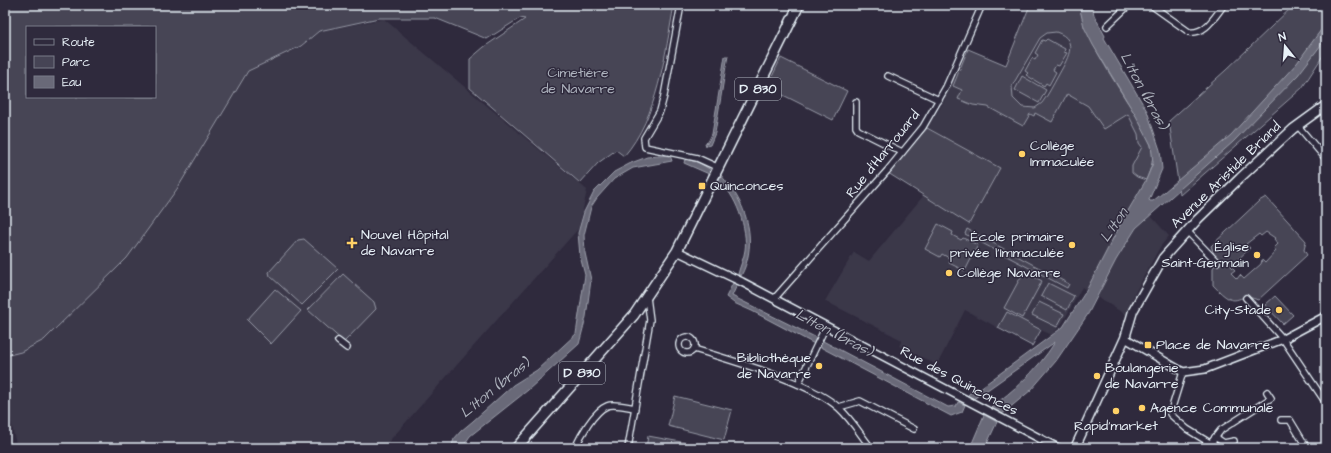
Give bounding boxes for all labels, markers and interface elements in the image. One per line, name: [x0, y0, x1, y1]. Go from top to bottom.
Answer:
legend: [26, 26, 156, 98]
north arrow: [1265, 26, 1305, 66]
text: N: [1277, 29, 1288, 45]
text: Route: [62, 34, 95, 51]
water label: L'Iton (bras): [1115, 49, 1174, 135]
text: Parc: [62, 54, 90, 71]
park label: Cimetière de Navarre: [541, 63, 615, 99]
text: Eau: [62, 74, 81, 91]
road number: D 830: [735, 78, 781, 100]
street label: Rue d'Harrouard: [841, 106, 925, 202]
street label: Avenue Aristide Briand: [1166, 117, 1286, 233]
place label: Collège Immaculée: [1030, 136, 1095, 172]
marker: Collège Immaculée: [1017, 149, 1027, 159]
place label: Quinconces: [710, 176, 783, 196]
marker: Quinconces: [697, 181, 707, 191]
water label: L'Iton: [1095, 203, 1134, 246]
place label: Nouvel Hôpital de Navarre: [361, 225, 449, 261]
place label: École primaire privée l'Immaculée: [950, 227, 1064, 263]
marker: Nouvel Hôpital de Navarre: [346, 237, 358, 249]
place label: Église Saint-Germain: [1162, 237, 1249, 273]
marker: École primaire privée l'Immaculée: [1067, 240, 1077, 250]
marker: Église Saint-Germain: [1252, 250, 1262, 260]
place label: Collège Navarre: [957, 263, 1061, 283]
marker: Collège Navarre: [944, 268, 954, 278]
place label: City-Stade: [1205, 300, 1271, 320]
water label: L'Iton (bras): [792, 304, 878, 363]
marker: City-Stade: [1274, 305, 1284, 315]
place label: Place de Navarre: [1156, 335, 1270, 355]
marker: Place de Navarre: [1143, 340, 1153, 350]
street label: Rue des Quinconces: [896, 341, 1022, 421]
place label: Bibliothèque de Navarre: [737, 348, 811, 384]
water label: L'Iton (bras): [455, 352, 536, 423]
place label: Boulangerie de Navarre: [1105, 358, 1179, 394]
marker: Bibliothèque de Navarre: [814, 361, 824, 371]
road number: D 830: [559, 362, 605, 384]
marker: Boulangerie de Navarre: [1092, 371, 1102, 381]
place label: Agence Communale: [1150, 398, 1274, 418]
marker: Agence Communale: [1137, 403, 1147, 413]
marker: Rapid'market: [1111, 406, 1121, 416]
place label: Rapid'market: [1074, 416, 1158, 436]

